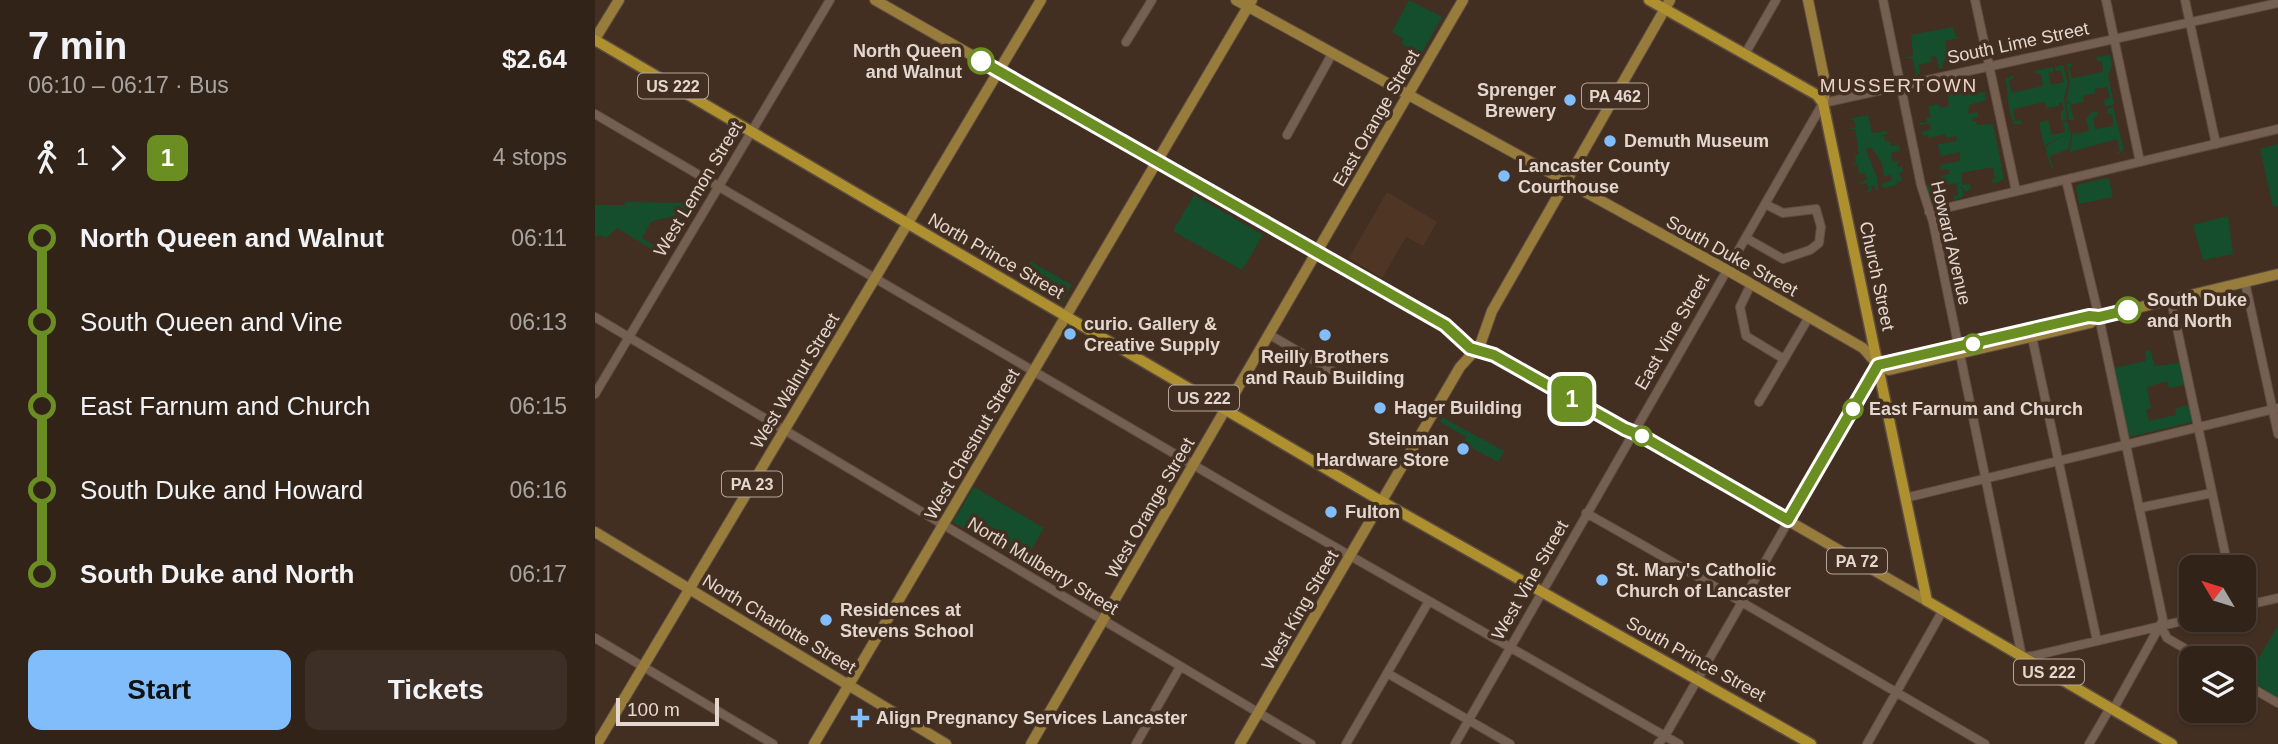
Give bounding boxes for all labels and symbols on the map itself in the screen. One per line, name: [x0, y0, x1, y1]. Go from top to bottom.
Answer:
street label: South Lime Street: [1945, 18, 2091, 68]
place label: North Queen and Walnut: [853, 41, 962, 82]
street label: East Orange Street: [1329, 46, 1423, 190]
marker: North Queen and Walnut: [968, 48, 994, 74]
road number: US 222: [638, 74, 708, 99]
district label: MUSSERTOWN: [1820, 75, 1978, 96]
place label: Sprenger Brewery: [1477, 80, 1556, 121]
road number: PA 462: [1582, 83, 1648, 108]
marker: Sprenger Brewery: [1562, 92, 1578, 108]
street label: West Lemon Street: [650, 118, 746, 260]
place label: Demuth Museum: [1624, 131, 1769, 151]
marker: Demuth Museum: [1602, 133, 1618, 149]
place label: Lancaster County Courthouse: [1518, 156, 1670, 197]
marker: Lancaster County Courthouse: [1496, 168, 1512, 184]
street label: Howard Avenue: [1927, 179, 1975, 307]
street label: North Prince Street: [925, 209, 1067, 303]
street label: South Duke Street: [1663, 212, 1801, 300]
street label: Church Street: [1856, 220, 1898, 332]
street label: East Vine Street: [1631, 271, 1713, 393]
place label: South Duke and North: [2147, 290, 2247, 331]
marker: South Duke and North: [2115, 297, 2141, 323]
street label: West Walnut Street: [747, 310, 843, 452]
place label: curio. Gallery & Creative Supply: [1084, 314, 1220, 355]
marker: curio. Gallery & Creative Supply: [1062, 326, 1078, 342]
marker: Reilly Brothers and Raub Building: [1317, 327, 1333, 343]
unlabelled marker: [1963, 334, 1983, 354]
place label: Reilly Brothers and Raub Building: [1246, 347, 1405, 388]
street label: West Chestnut Street: [921, 365, 1023, 523]
line badge: 1: [1549, 376, 1595, 422]
road number: US 222: [1169, 386, 1239, 410]
place label: Hager Building: [1394, 398, 1522, 418]
marker: East Farnum and Church: [1843, 399, 1863, 419]
place label: East Farnum and Church: [1869, 399, 2083, 419]
marker: Hager Building: [1372, 400, 1388, 416]
unlabelled marker: [1632, 426, 1652, 446]
place label: Steinman Hardware Store: [1316, 429, 1449, 470]
street label: West Orange Street: [1102, 434, 1198, 582]
marker: Steinman Hardware Store: [1455, 441, 1471, 457]
road number: PA 23: [722, 471, 782, 496]
place label: Fulton: [1345, 502, 1400, 522]
marker: Fulton: [1323, 504, 1339, 520]
street label: North Mulberry Street: [964, 513, 1122, 619]
street label: West Vine Street: [1488, 517, 1572, 643]
street label: West King Street: [1258, 547, 1342, 673]
road number: PA 72: [1827, 548, 1887, 574]
north arrow: [2179, 555, 2256, 632]
place label: St. Mary's Catholic Church of Lancaster: [1616, 560, 1791, 601]
street label: North Charlotte Street: [699, 570, 859, 678]
marker: St. Mary's Catholic Church of Lancaster: [1594, 572, 1610, 588]
place label: Residences at Stevens School: [840, 600, 974, 641]
marker: Residences at Stevens School: [818, 612, 834, 628]
street label: South Prince Street: [1623, 612, 1769, 706]
road number: US 222: [2014, 660, 2084, 684]
scale bar: [616, 695, 719, 727]
marker: Align Pregnancy Services Lancaster: [850, 708, 870, 728]
place label: Align Pregnancy Services Lancaster: [876, 708, 1187, 728]

